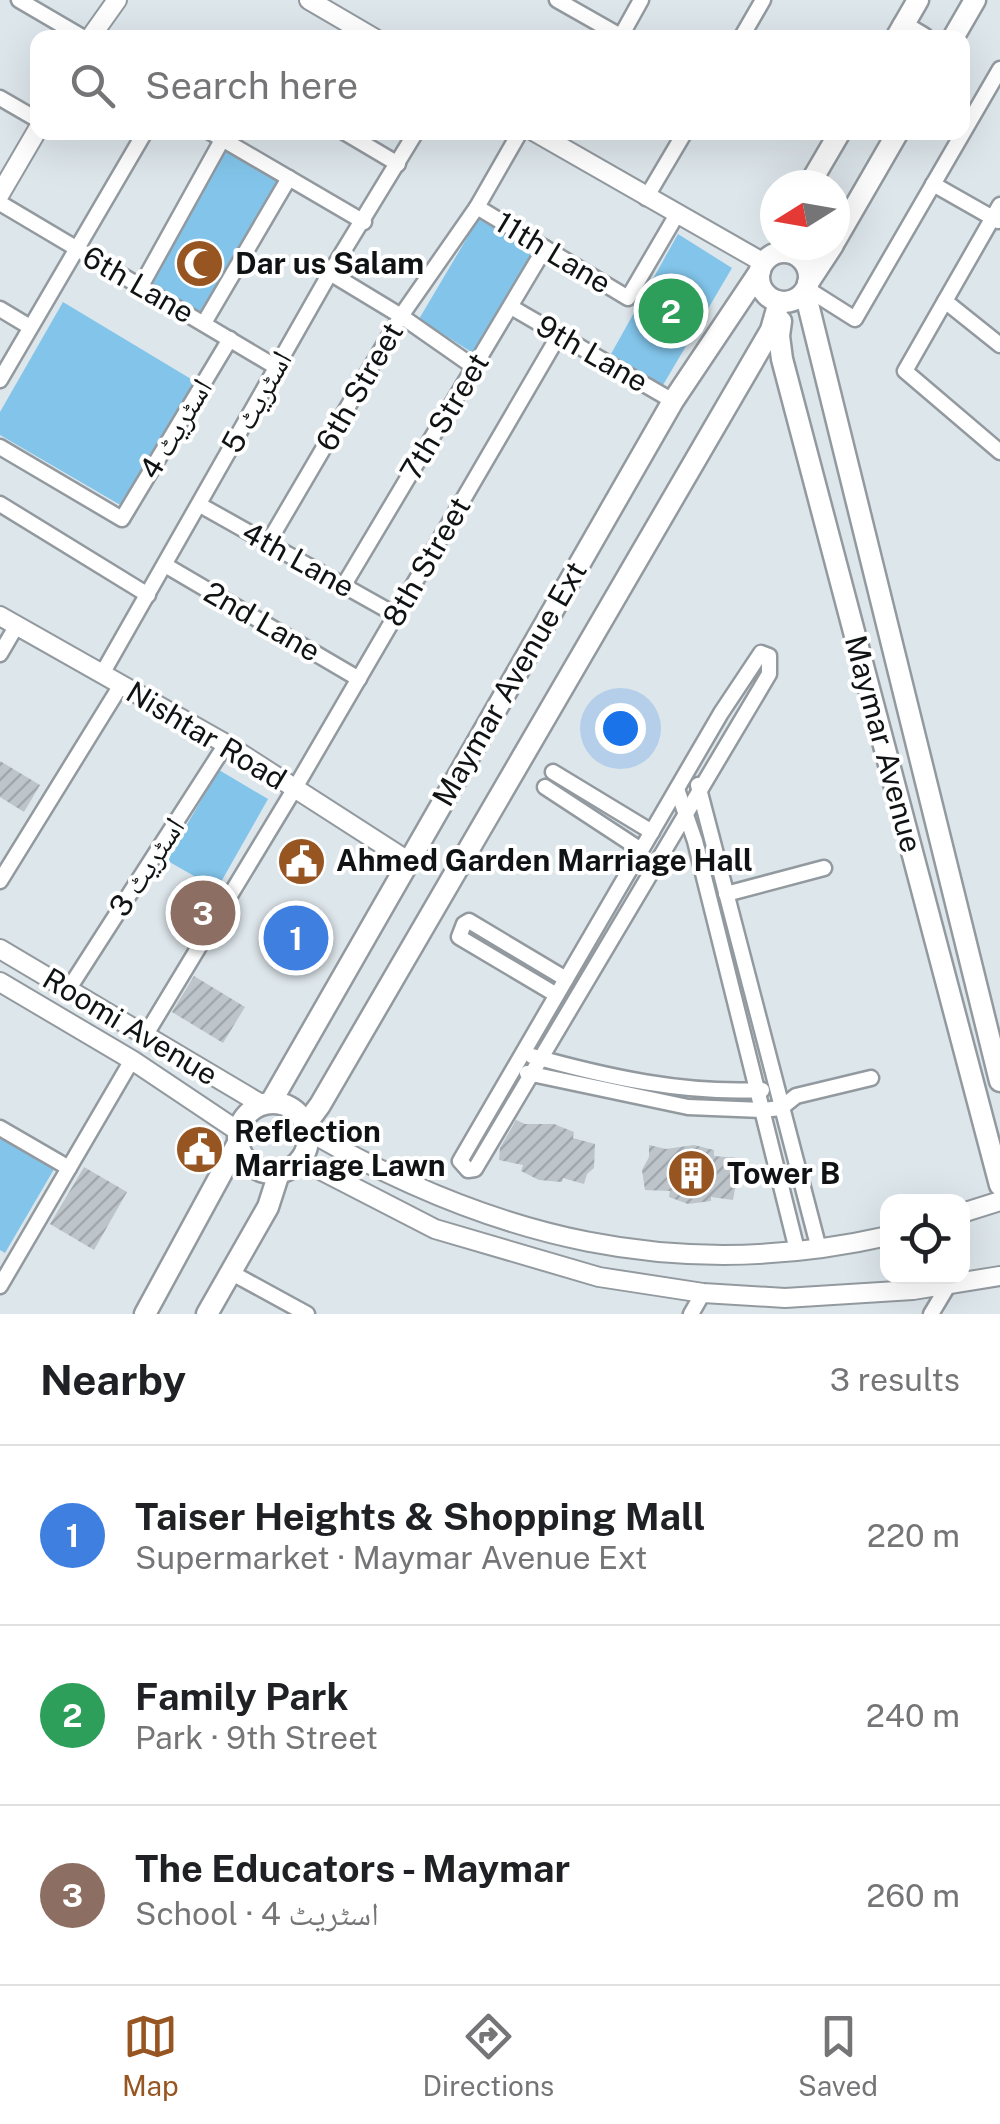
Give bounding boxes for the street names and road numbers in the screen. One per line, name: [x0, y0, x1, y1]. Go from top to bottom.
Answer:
street label: 11th Lane: [489, 204, 618, 301]
street label: 6th Lane: [76, 238, 201, 330]
street label: 9th Lane: [530, 307, 655, 399]
street label: 6th Street: [308, 316, 410, 457]
street label: اسٹریٹ 5: [213, 344, 299, 459]
street label: 7th Street: [392, 346, 496, 487]
street label: اسٹریٹ 4: [131, 372, 219, 485]
street label: 8th Street: [375, 490, 478, 633]
street label: 4th Lane: [236, 514, 361, 605]
street label: Maymar Avenue Ext: [424, 555, 594, 812]
street label: 2nd Lane: [198, 574, 327, 669]
street label: Maymar Avenue: [838, 631, 930, 856]
street label: Nishtar Road: [120, 673, 293, 797]
street label: اسٹریٹ 3: [101, 810, 191, 923]
street label: Roomi Avenue: [37, 960, 224, 1092]

